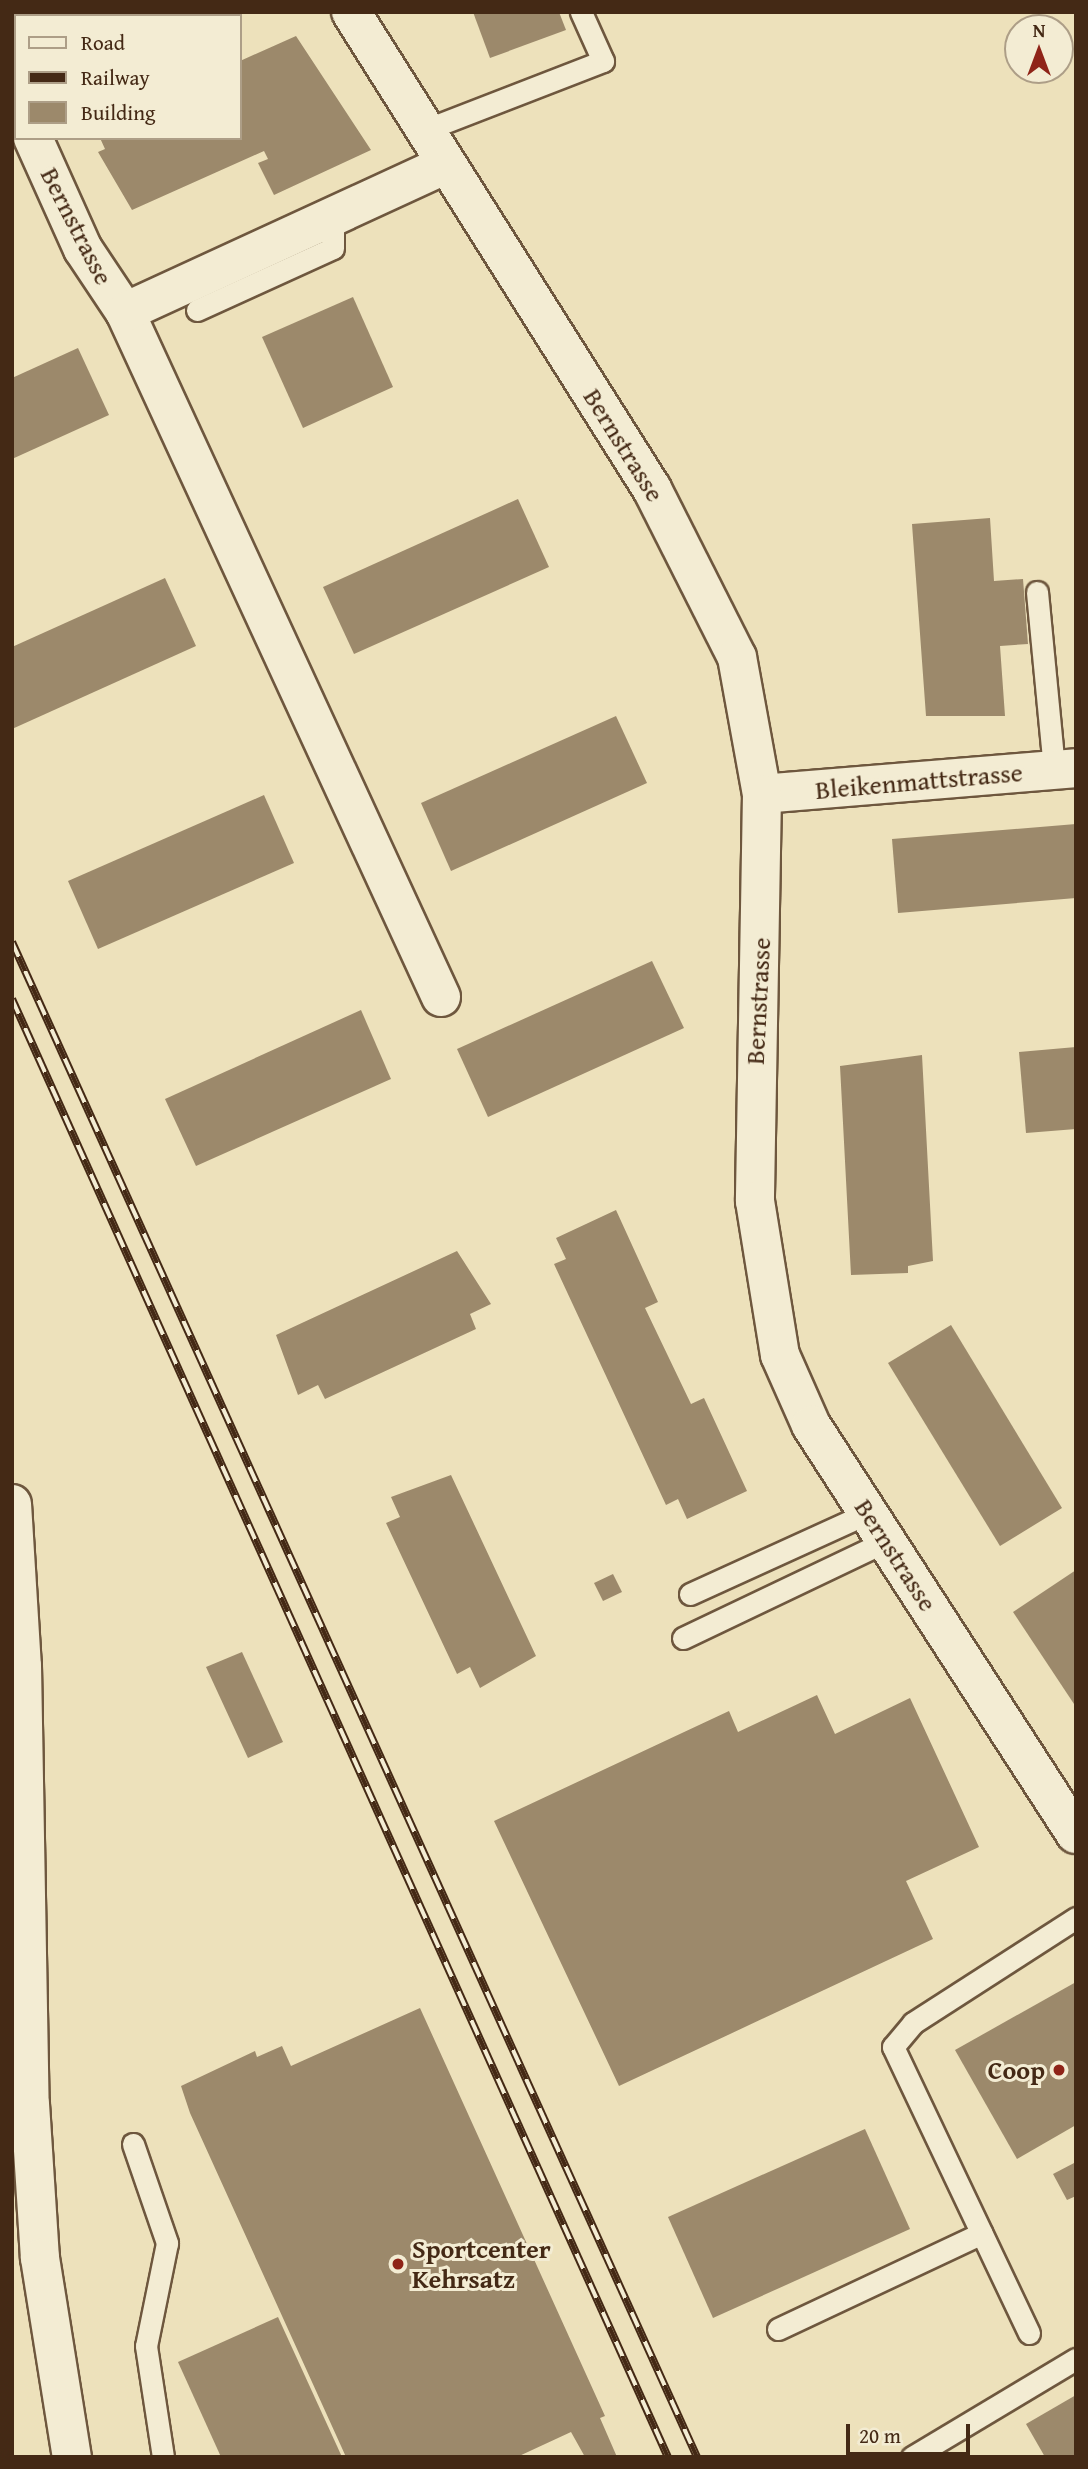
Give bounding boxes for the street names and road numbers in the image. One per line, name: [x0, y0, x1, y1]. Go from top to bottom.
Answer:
street label: Bernstrasse: [34, 162, 120, 290]
street label: Bernstrasse: [577, 383, 671, 507]
street label: Bleikenmattstrasse: [814, 756, 1024, 806]
street label: Bernstrasse: [739, 937, 777, 1065]
street label: Bernstrasse: [848, 1493, 944, 1617]

